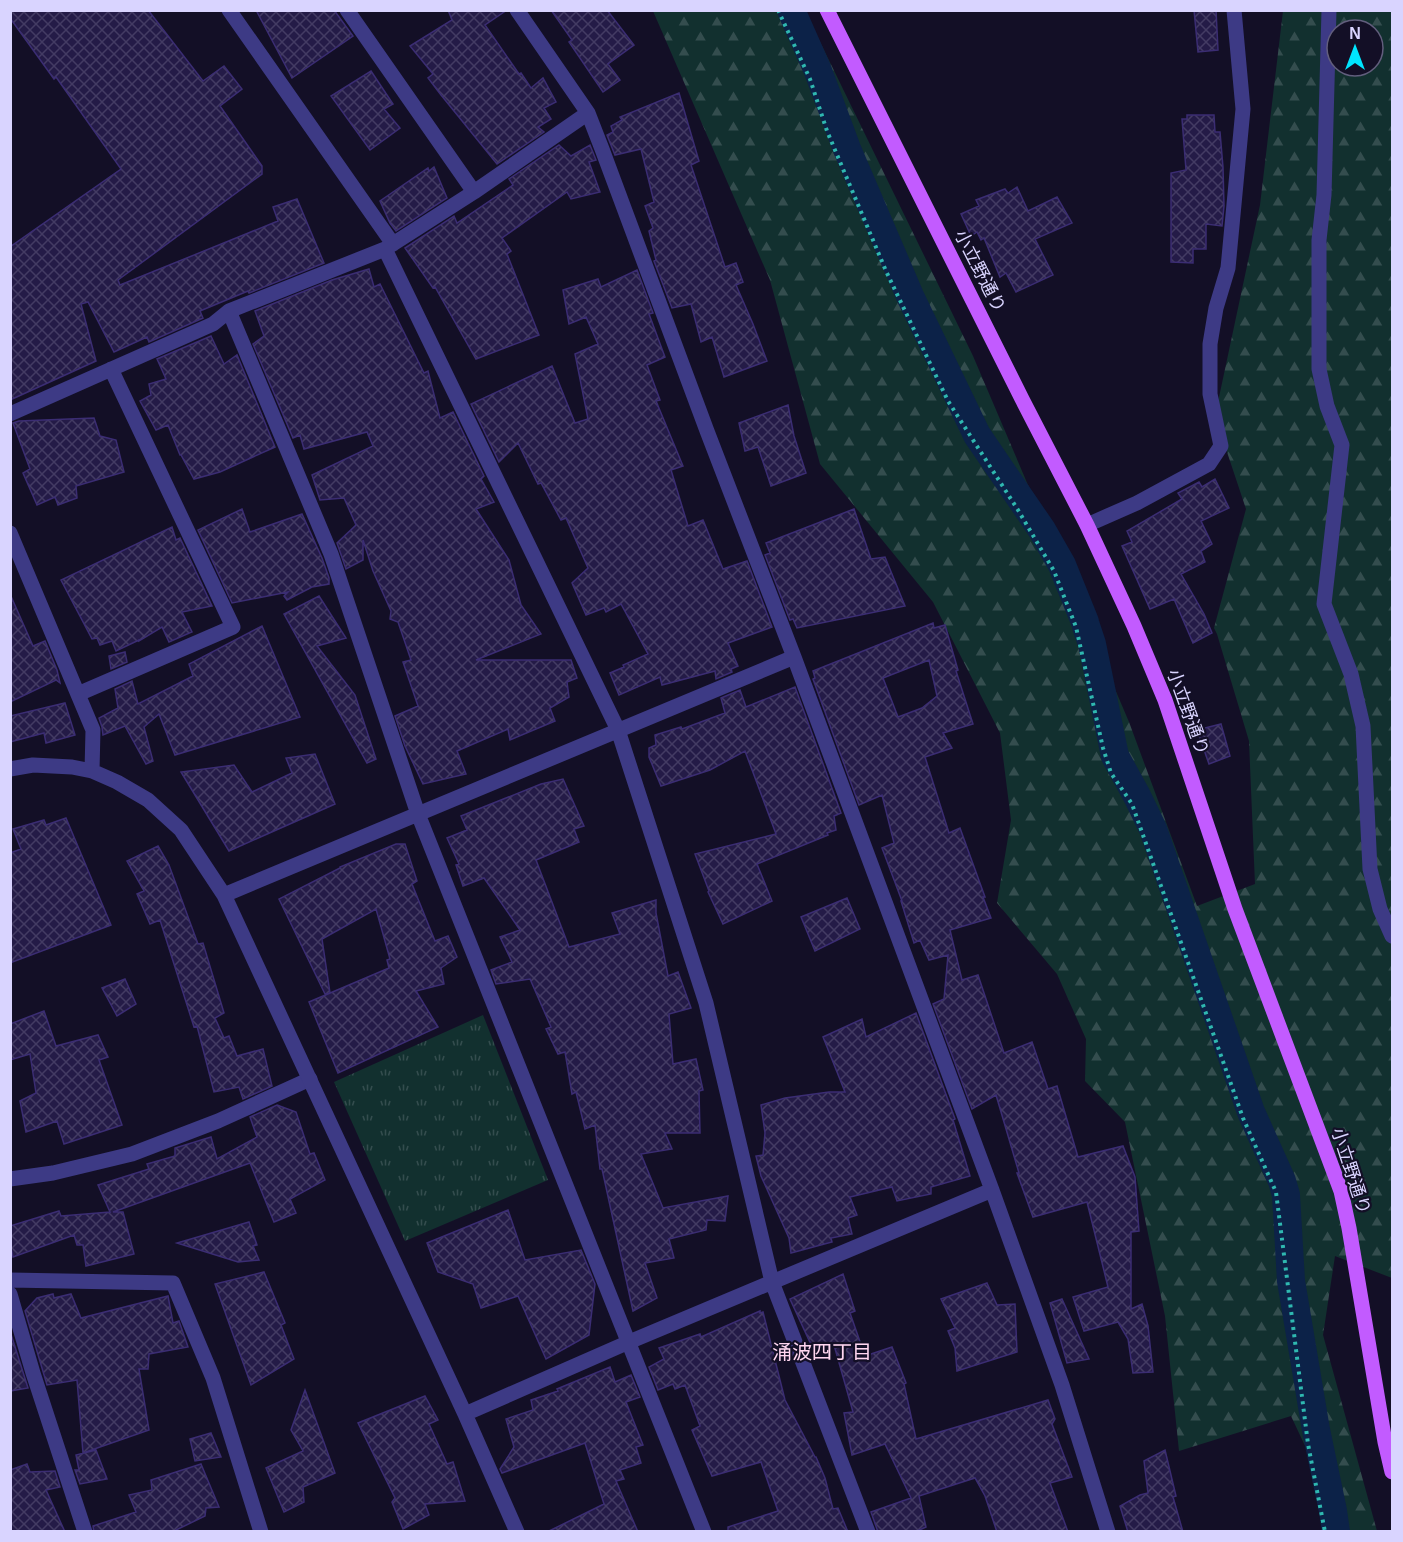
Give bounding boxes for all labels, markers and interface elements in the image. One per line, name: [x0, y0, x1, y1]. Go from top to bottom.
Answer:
north arrow: [1325, 18, 1385, 78]
text: N: [1349, 25, 1361, 42]
street label: 小立野通り: [951, 226, 1009, 316]
street label: 小立野通り: [1163, 666, 1213, 758]
street label: 小立野通り: [1328, 1125, 1374, 1217]
district label: 涌波四丁目: [772, 1341, 872, 1363]

